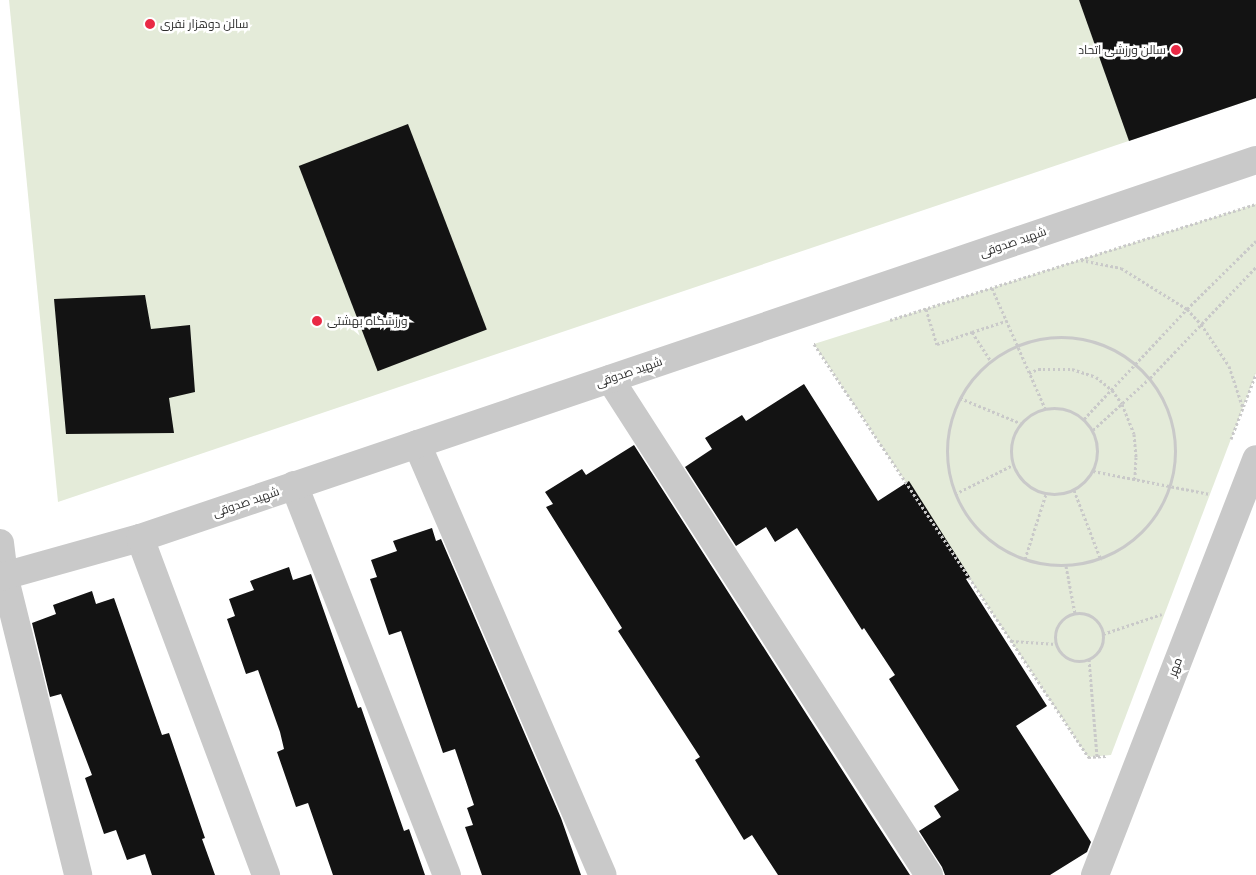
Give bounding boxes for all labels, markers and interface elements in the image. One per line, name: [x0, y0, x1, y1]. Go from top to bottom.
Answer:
place label: سالن دوهزار نفری: [160, 17, 249, 31]
marker: سالن دوهزار نفری: [144, 18, 156, 30]
place label: سالن ورزشی اتحاد: [1078, 43, 1166, 57]
marker: سالن ورزشی اتحاد: [1170, 44, 1182, 56]
street label: شهید صدوقی: [978, 224, 1048, 260]
place label: ورزشگاه بهشتی: [327, 314, 408, 328]
marker: ورزشگاه بهشتی: [311, 315, 323, 327]
street label: شهید صدوقی: [594, 354, 664, 390]
street label: شهید صدوقی: [211, 484, 281, 520]
street label: مهر: [1165, 655, 1185, 679]

